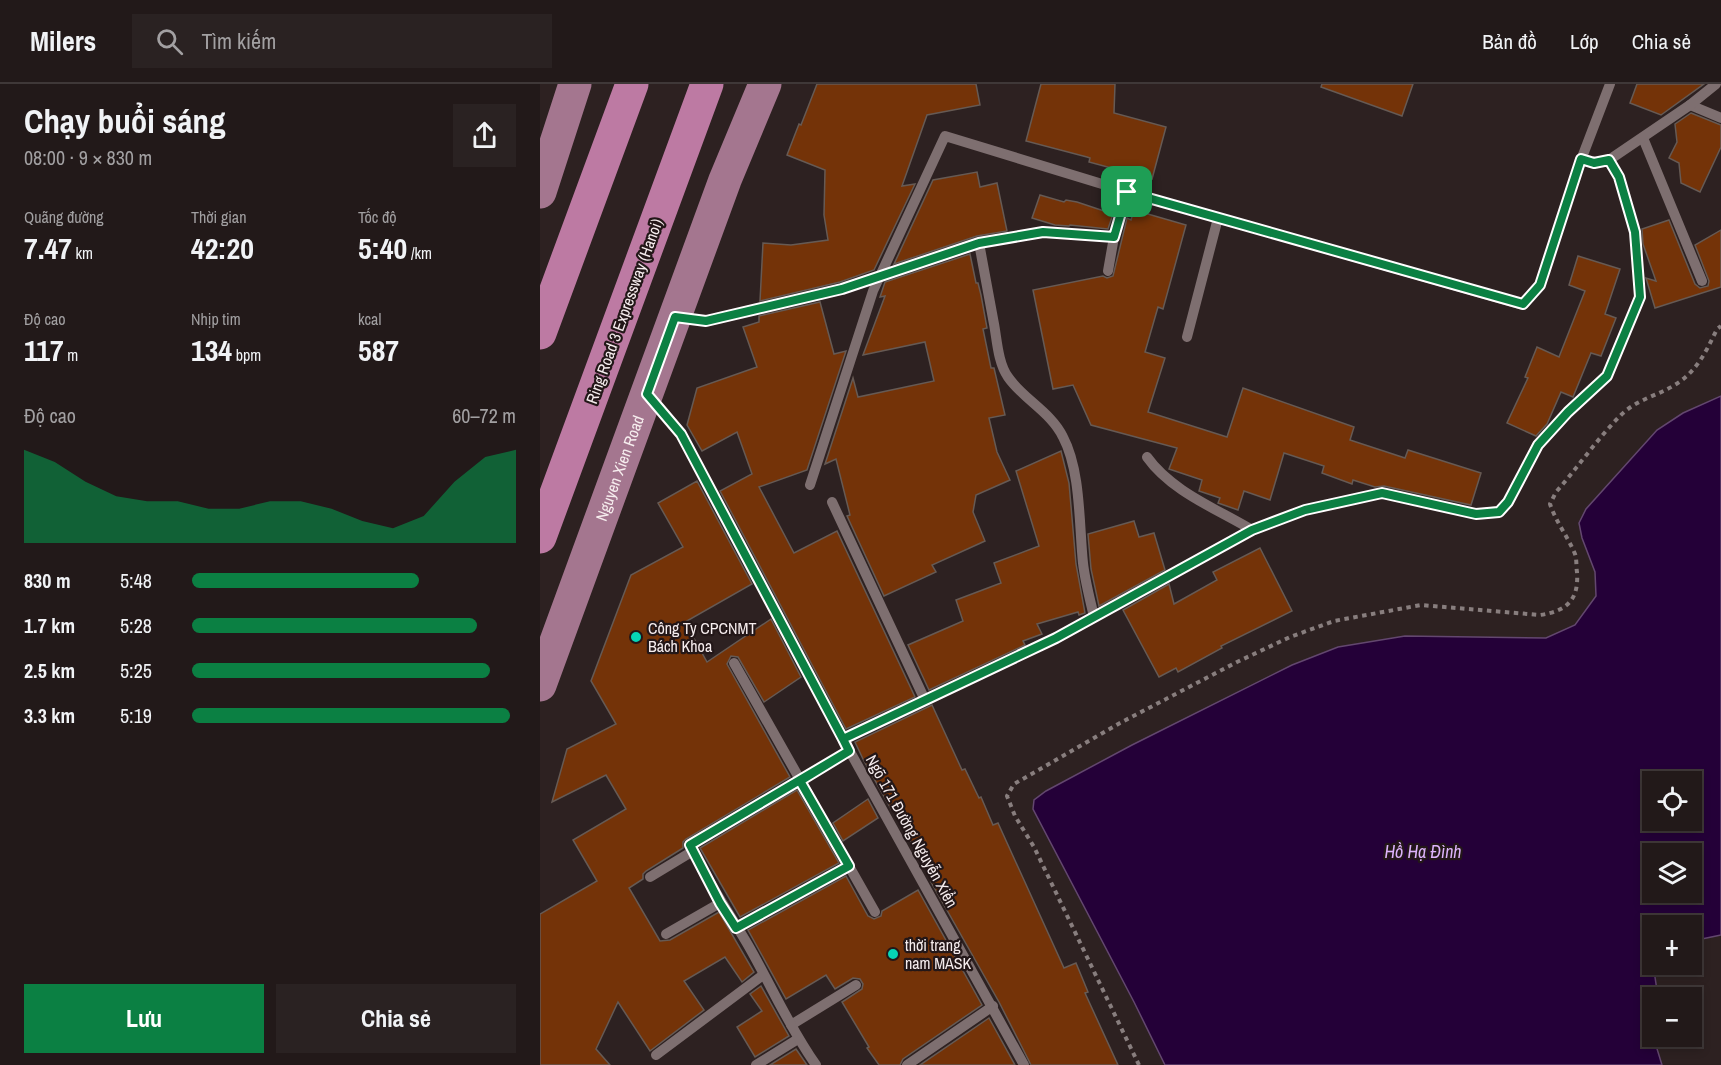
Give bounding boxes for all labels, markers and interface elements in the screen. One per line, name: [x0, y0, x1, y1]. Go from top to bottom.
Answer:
search box: [132, 14, 552, 68]
text: Milers: [30, 22, 96, 60]
icon: search: [153, 25, 186, 58]
text: Tìm kiếm: [201, 26, 276, 56]
text: Bản đồ: [1482, 27, 1537, 56]
text: Lớp: [1570, 27, 1599, 56]
text: Chia sẻ: [1632, 27, 1691, 56]
text: Chạy buổi sáng: [24, 99, 226, 143]
button: share: [453, 104, 516, 167]
text: 08:00 · 9 × 830 m: [24, 144, 152, 171]
pin: [1101, 166, 1152, 217]
icon: arrive: [1110, 175, 1143, 208]
text: Quãng đường: [24, 206, 104, 228]
text: Thời gian: [191, 206, 246, 228]
text: Tốc độ: [358, 206, 397, 228]
street label: Ring Road 3 Expressway (Hanoi): [580, 215, 668, 407]
text: 7.47: [24, 228, 72, 268]
text: 42:20: [191, 228, 254, 268]
text: 5:40: [358, 228, 407, 268]
text: km: [72, 242, 93, 264]
text: /km: [407, 242, 432, 264]
text: Độ cao: [24, 308, 66, 330]
text: Nhịp tim: [191, 308, 241, 330]
text: kcal: [358, 308, 381, 330]
text: 117: [24, 330, 64, 370]
text: 134: [191, 330, 232, 370]
text: 587: [358, 330, 399, 370]
text: m: [64, 344, 78, 366]
text: bpm: [232, 344, 261, 366]
text: Độ cao: [24, 402, 76, 429]
text: 60–72 m: [452, 402, 516, 429]
street label: Nguyen Xien Road: [590, 412, 649, 524]
text: 830 m: [24, 567, 71, 594]
text: 5:48: [120, 567, 152, 594]
text: 1.7 km: [24, 612, 75, 639]
text: 5:28: [120, 612, 152, 639]
place label: Công Ty CPCNMT Bách Khoa: [648, 617, 756, 657]
marker: Công Ty CPCNMT Bách Khoa: [629, 630, 643, 644]
text: 2.5 km: [24, 657, 75, 684]
text: 5:25: [120, 657, 152, 684]
text: 3.3 km: [24, 702, 75, 729]
text: 5:19: [120, 702, 152, 729]
street label: Ngõ 171 Đường Nguyễn Xiển: [861, 751, 963, 911]
map controls: [1642, 771, 1702, 1047]
button: locate: [1642, 771, 1702, 831]
water label: Hồ Hạ Đình: [1384, 839, 1462, 864]
button: layers: [1642, 843, 1702, 903]
button: +: [1642, 915, 1702, 975]
place label: thời trang nam MASK: [905, 934, 972, 974]
marker: thời trang nam MASK: [886, 947, 900, 961]
button: Lưu: [24, 984, 264, 1053]
button: Chia sẻ: [276, 984, 516, 1053]
button: −: [1642, 987, 1702, 1047]

